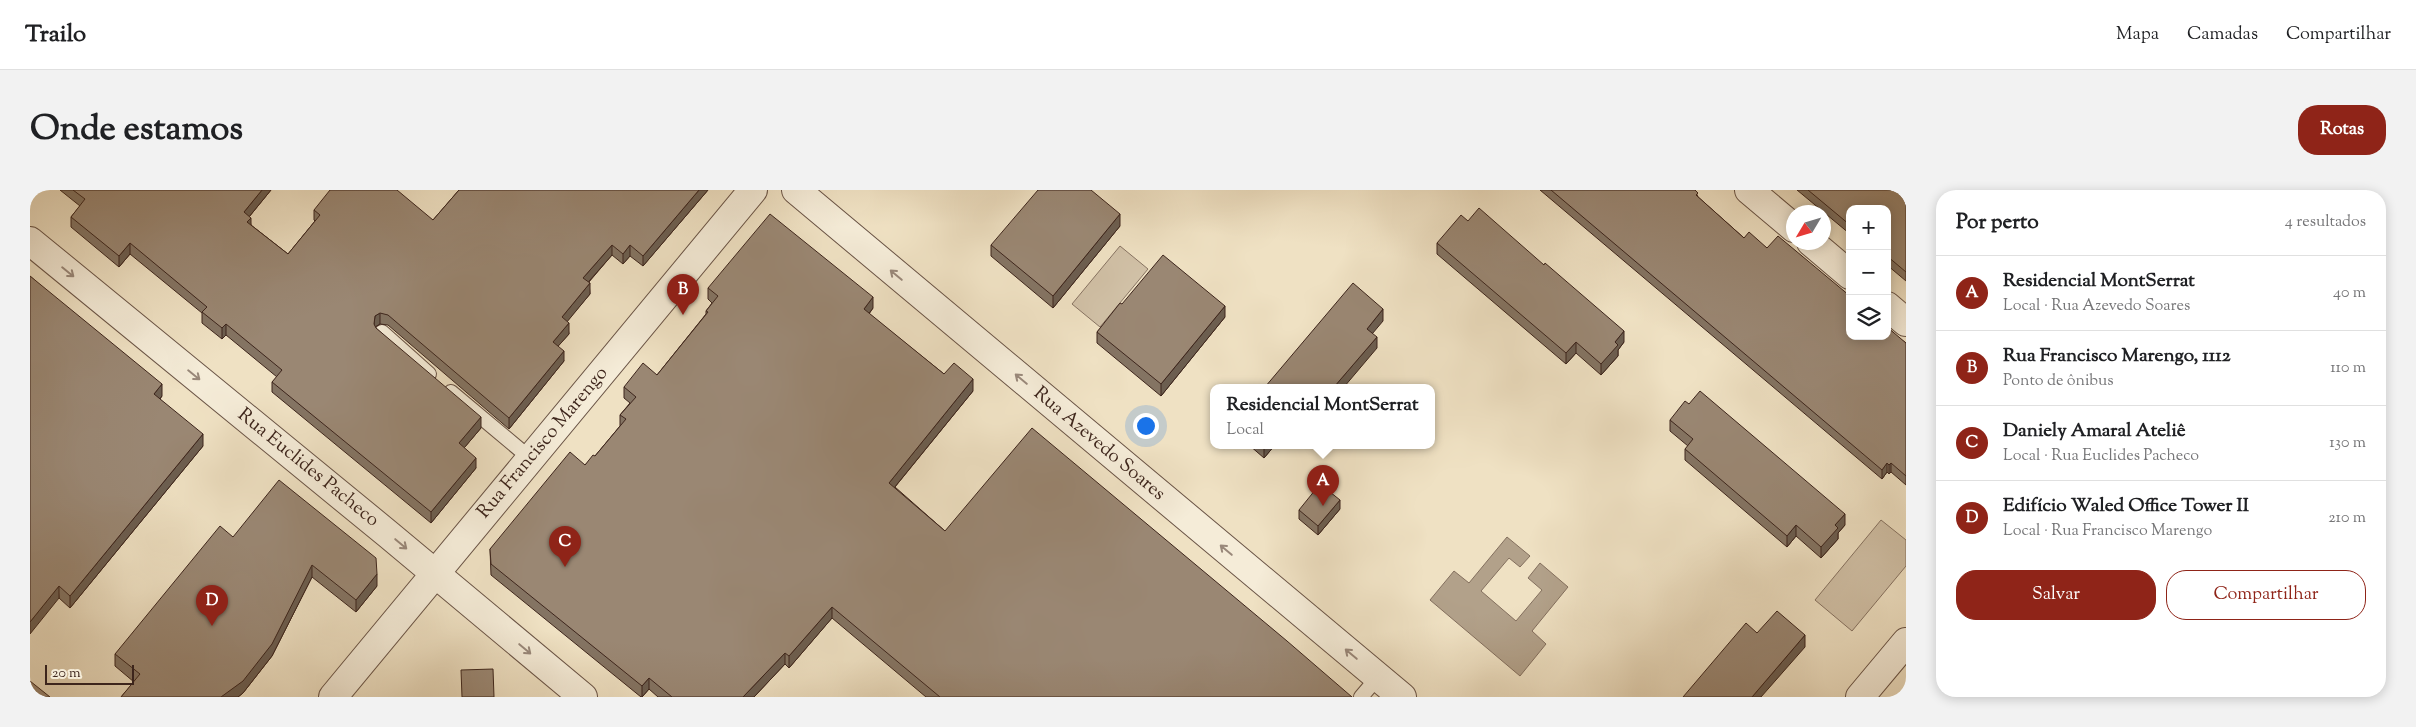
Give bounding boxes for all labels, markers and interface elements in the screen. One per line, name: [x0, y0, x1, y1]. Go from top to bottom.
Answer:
text: Trailo: [25, 18, 86, 52]
text: Mapa: [2116, 22, 2159, 48]
text: Camadas: [2187, 22, 2258, 48]
text: Compartilhar: [2286, 22, 2391, 48]
text: Onde estamos: [30, 105, 243, 156]
button: Rotas: [2298, 105, 2386, 155]
north arrow: [1786, 205, 1831, 250]
map controls: [1846, 205, 1891, 340]
button: +: [1846, 205, 1891, 250]
text: Por perto: [1956, 208, 2039, 238]
text: 4 resultados: [2285, 211, 2366, 234]
button: −: [1846, 250, 1891, 295]
one-way arrow: [61, 266, 74, 277]
text: Residencial MontSerrat: [2003, 268, 2195, 295]
one-way arrow: [890, 270, 903, 281]
pin: B: [667, 274, 699, 315]
text: A: [1966, 282, 1979, 305]
text: 40 m: [2333, 282, 2366, 305]
button: layers: [1846, 295, 1891, 340]
text: Local · Rua Azevedo Soares: [2003, 295, 2190, 318]
text: Rua Francisco Marengo, 1112: [2003, 343, 2231, 370]
text: B: [1967, 357, 1977, 380]
text: 110 m: [2330, 357, 2366, 380]
street label: Rua Francisco Marengo: [471, 361, 615, 525]
one-way arrow: [187, 369, 200, 380]
text: Ponto de ônibus: [2003, 370, 2114, 393]
one-way arrow: [1015, 374, 1028, 385]
street label: Rua Azevedo Soares: [1027, 381, 1171, 507]
popup: [1210, 384, 1435, 449]
text: Residencial MontSerrat: [1227, 392, 1418, 419]
street label: Rua Euclides Pacheco: [231, 402, 385, 534]
your location: [1133, 413, 1159, 439]
text: Daniely Amaral Ateliê: [2003, 418, 2186, 445]
text: Local: [1227, 419, 1264, 442]
text: C: [1966, 432, 1978, 455]
text: 130 m: [2329, 432, 2366, 455]
text: Local · Rua Euclides Pacheco: [2003, 445, 2199, 468]
pin: A: [1307, 465, 1339, 506]
text: Edifício Waled Office Tower II: [2003, 493, 2249, 520]
text: D: [1966, 507, 1978, 530]
text: 210 m: [2328, 507, 2366, 530]
text: Local · Rua Francisco Marengo: [2003, 520, 2212, 543]
pin: C: [549, 526, 581, 567]
one-way arrow: [394, 539, 407, 550]
one-way arrow: [1220, 545, 1233, 556]
button: Salvar: [1956, 570, 2156, 620]
button: Compartilhar: [2166, 570, 2366, 620]
pin: D: [196, 585, 228, 626]
one-way arrow: [518, 643, 531, 654]
one-way arrow: [1345, 649, 1358, 660]
scale bar: [45, 662, 134, 685]
text: 20 m: [52, 664, 81, 684]

